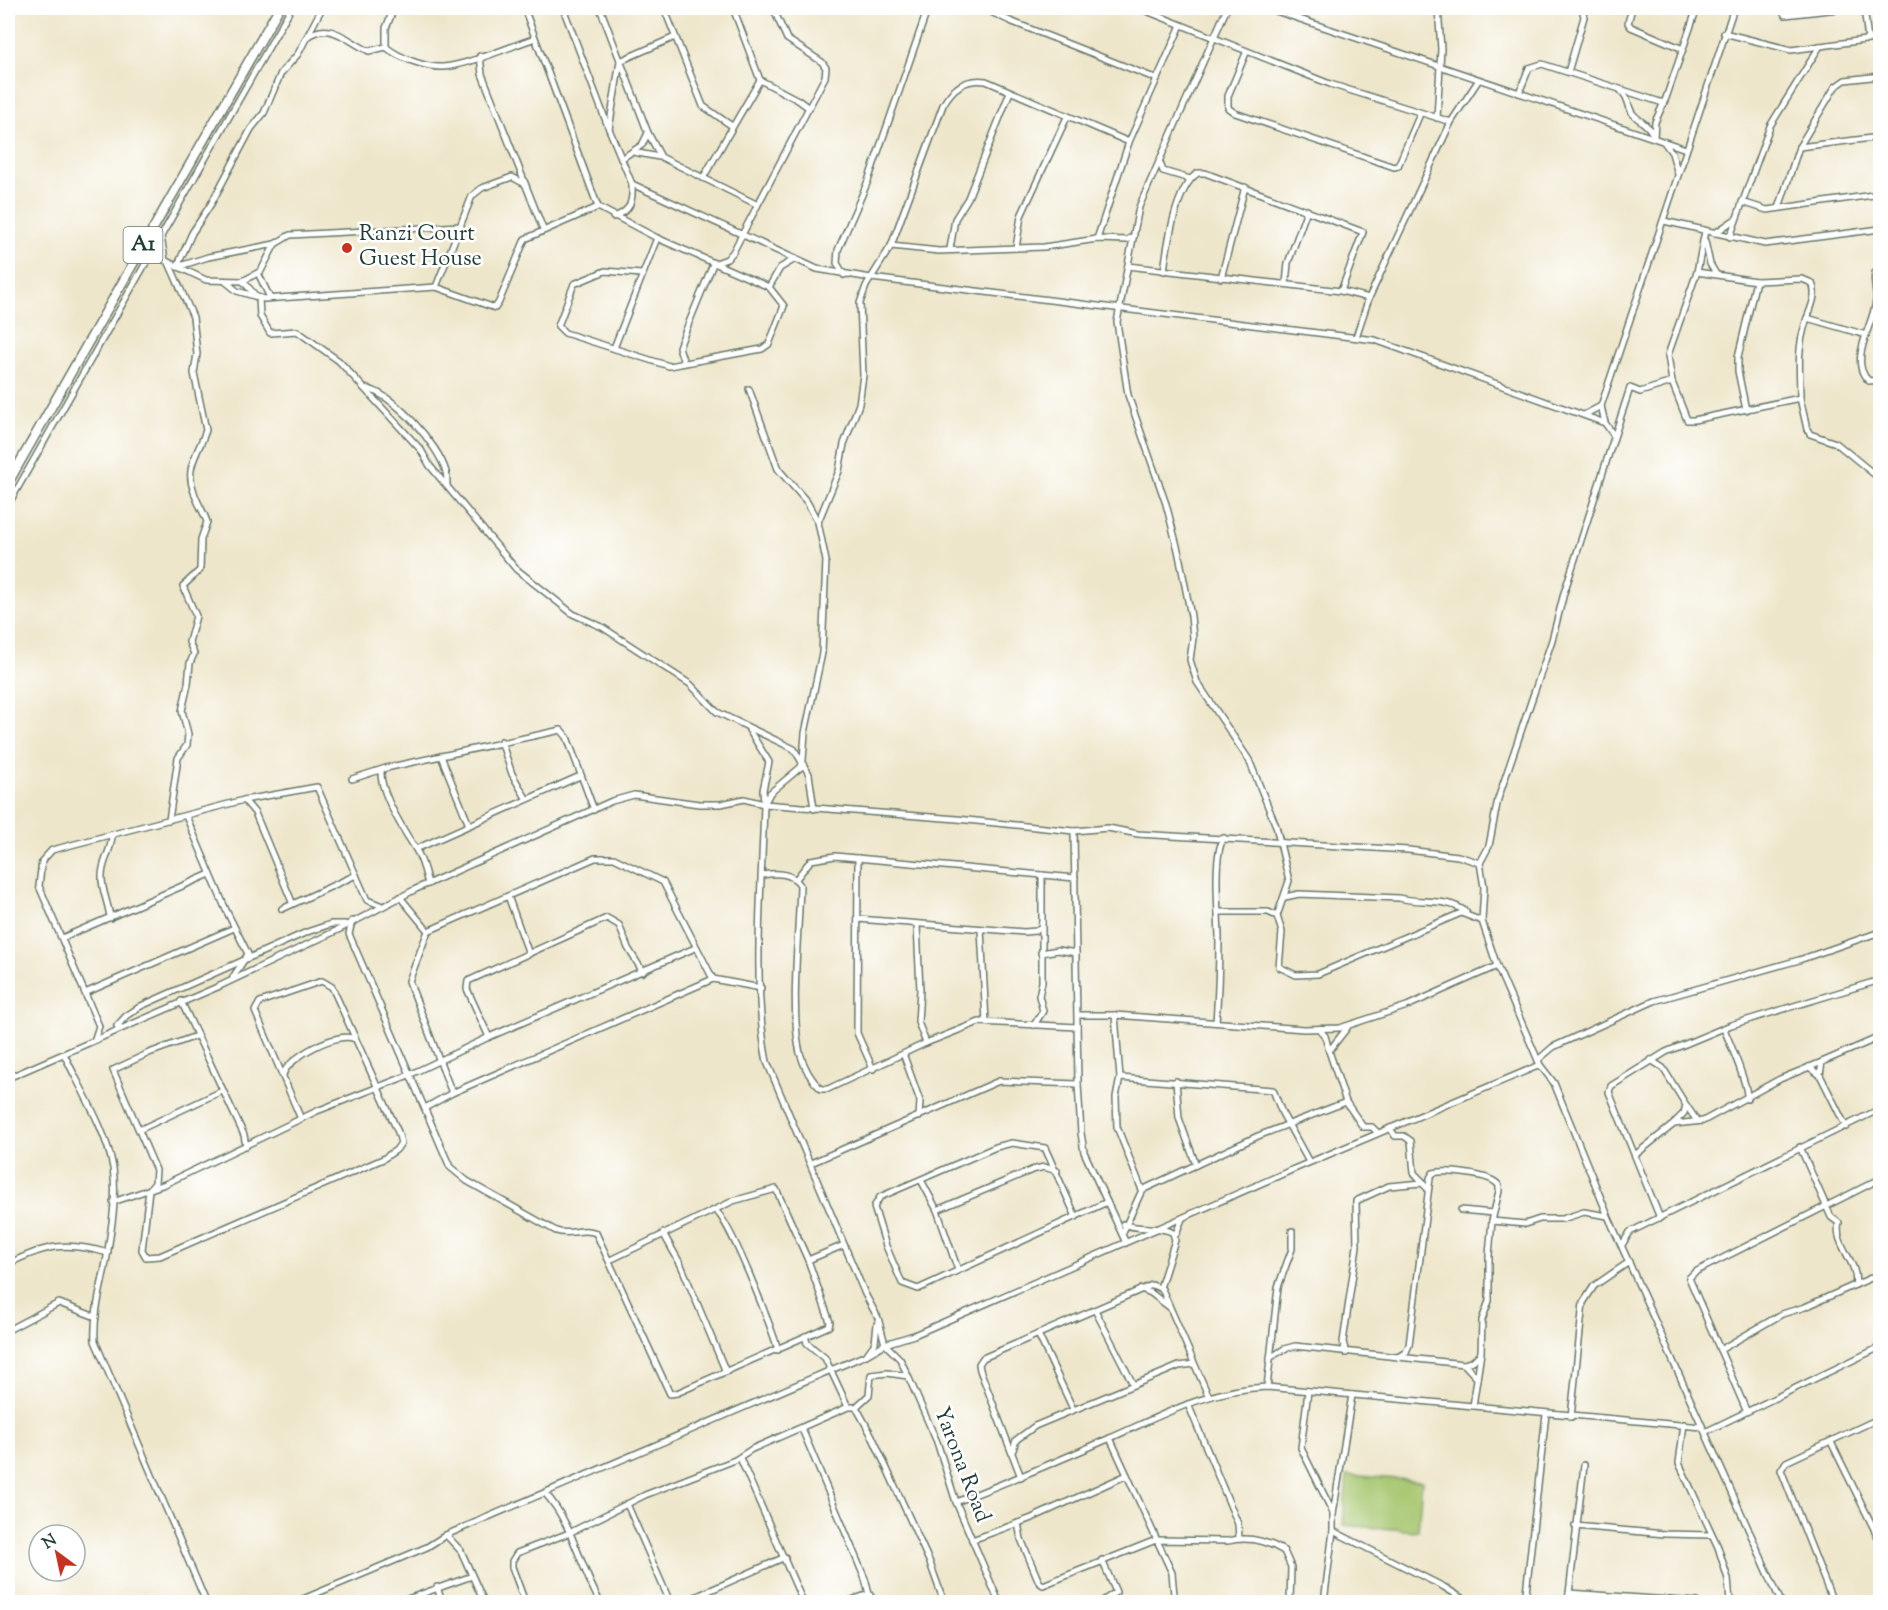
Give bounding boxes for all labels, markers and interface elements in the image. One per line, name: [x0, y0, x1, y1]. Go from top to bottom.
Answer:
place label: Ranzi Court Guest House: [359, 219, 482, 276]
road number: A1: [124, 227, 162, 263]
marker: Ranzi Court Guest House: [340, 241, 354, 255]
street label: Yarona Road: [924, 1403, 998, 1527]
north arrow: [27, 1523, 87, 1583]
text: N: [39, 1529, 62, 1556]

